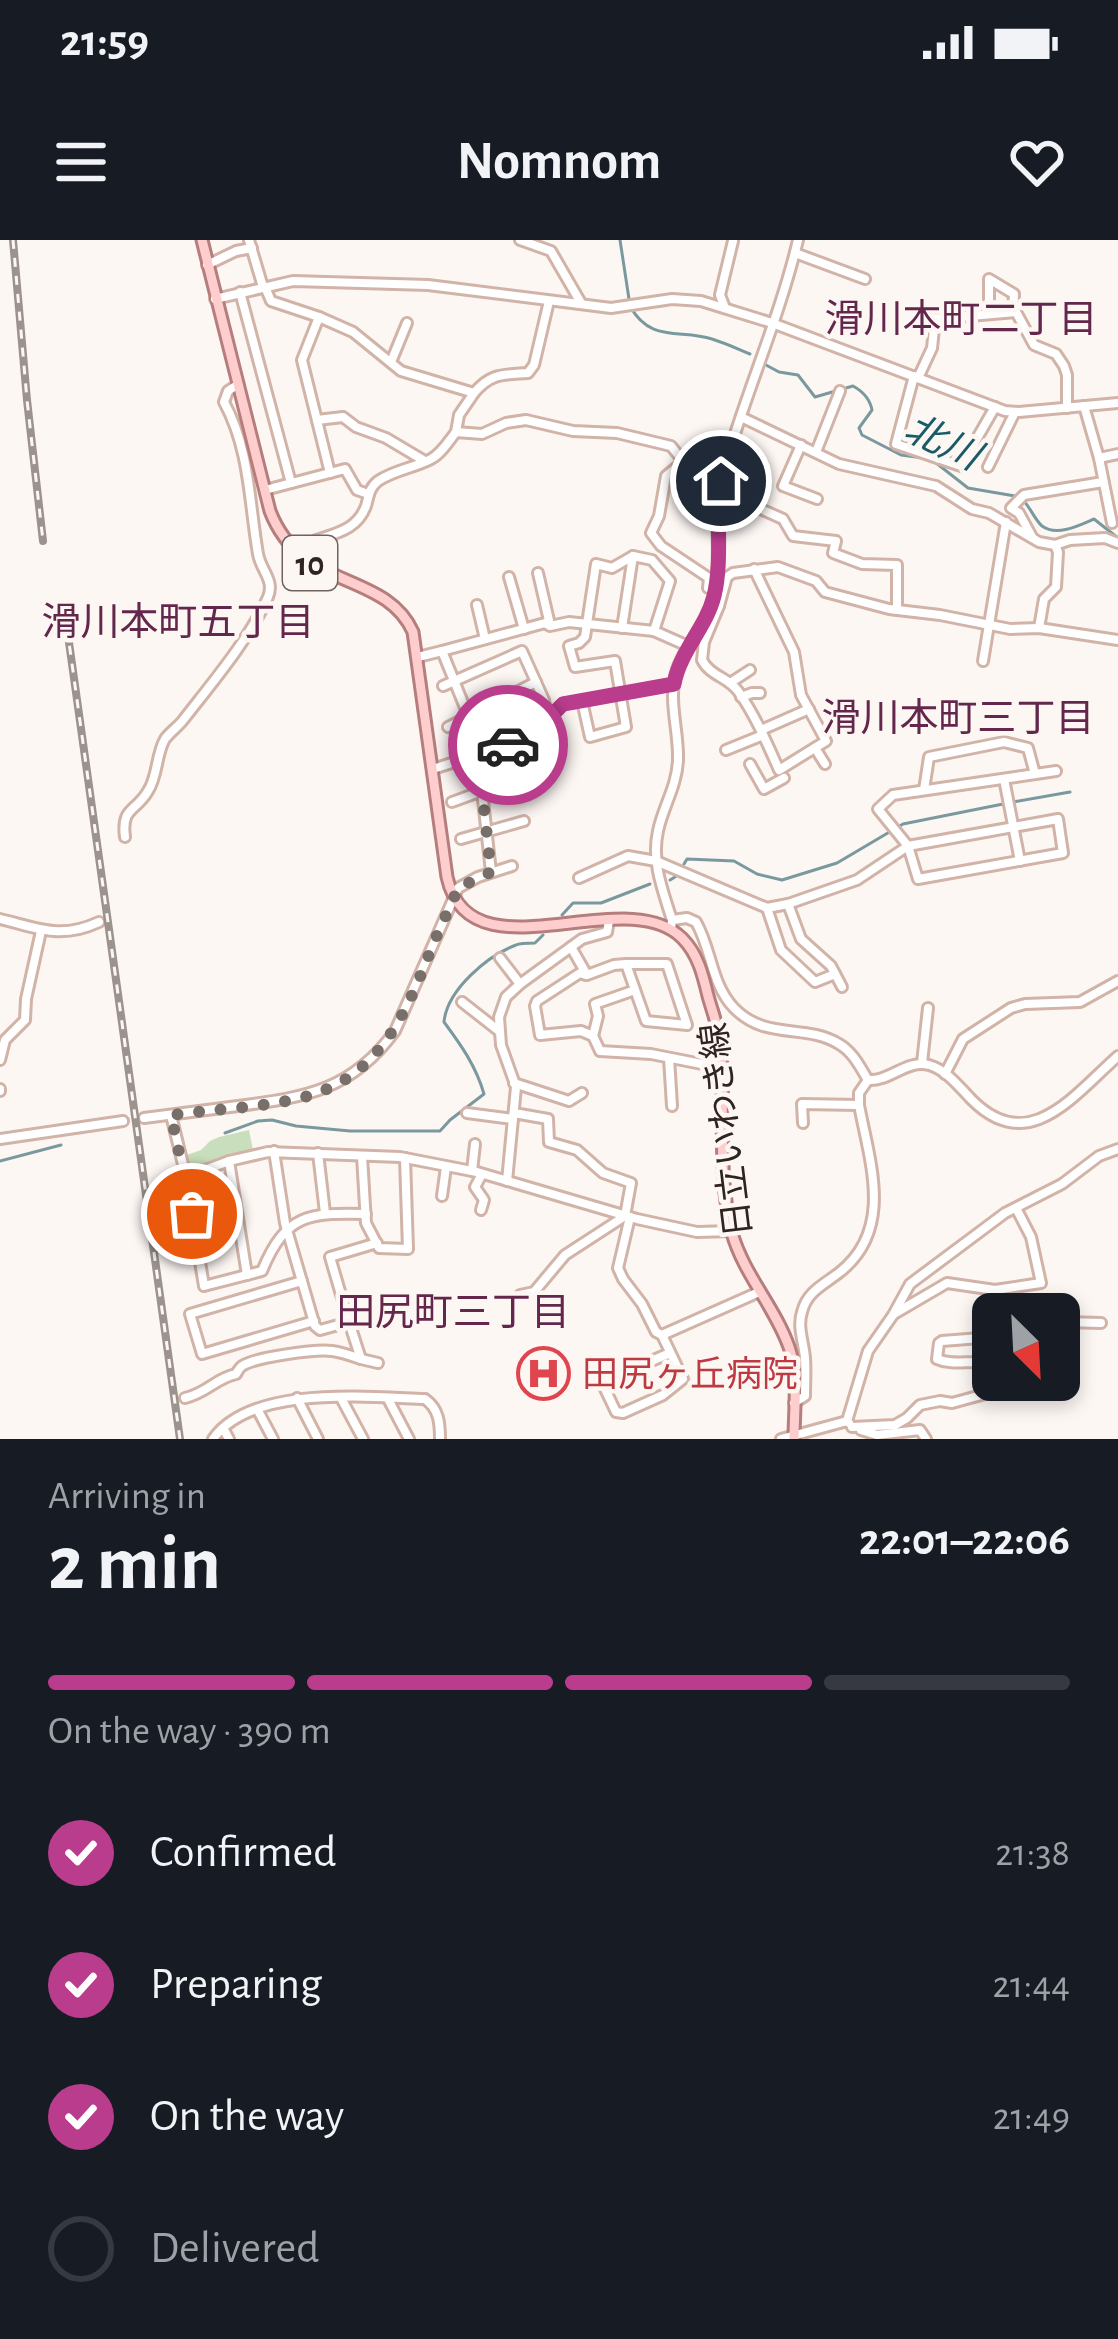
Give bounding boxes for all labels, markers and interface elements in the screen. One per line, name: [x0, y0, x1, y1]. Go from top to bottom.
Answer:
text: 21:59: [60, 19, 149, 64]
icon: menu: [48, 129, 114, 195]
icon: heart: [1004, 129, 1070, 195]
text: Nomnom: [457, 135, 661, 189]
district label: 滑川本町二丁目: [824, 299, 1098, 340]
water label: 北川: [898, 407, 990, 479]
pin: [670, 430, 772, 532]
icon: home: [688, 448, 754, 514]
road number: 10: [283, 536, 337, 590]
district label: 滑川本町五丁目: [41, 602, 315, 643]
courier: [448, 685, 568, 805]
district label: 滑川本町三丁目: [821, 698, 1095, 739]
icon: car: [475, 712, 541, 778]
street label: 日立いわき線: [694, 1020, 758, 1239]
pin: [141, 1163, 243, 1265]
icon: bag: [159, 1181, 225, 1247]
north arrow: [972, 1293, 1080, 1401]
map controls: [972, 1293, 1080, 1401]
district label: 田尻町三丁目: [336, 1294, 570, 1333]
hospital icon: 田尻ヶ丘病院: [515, 1345, 571, 1401]
place label: 田尻ヶ丘病院: [582, 1355, 798, 1393]
text: Arriving in: [48, 1477, 206, 1516]
text: 22:01–22:06: [859, 1518, 1070, 1563]
text: 2 min: [48, 1526, 221, 1604]
text: On the way · 390 m: [48, 1712, 331, 1751]
icon: check: [48, 1820, 114, 1886]
text: Confirmed: [150, 1830, 336, 1875]
text: 21:38: [995, 1834, 1070, 1873]
icon: check: [48, 1952, 114, 2018]
text: Preparing: [150, 1962, 322, 2007]
text: 21:44: [992, 1966, 1070, 2005]
icon: check: [48, 2084, 114, 2150]
text: On the way: [150, 2094, 344, 2139]
text: 21:49: [993, 2098, 1070, 2137]
text: Delivered: [150, 2226, 319, 2271]

